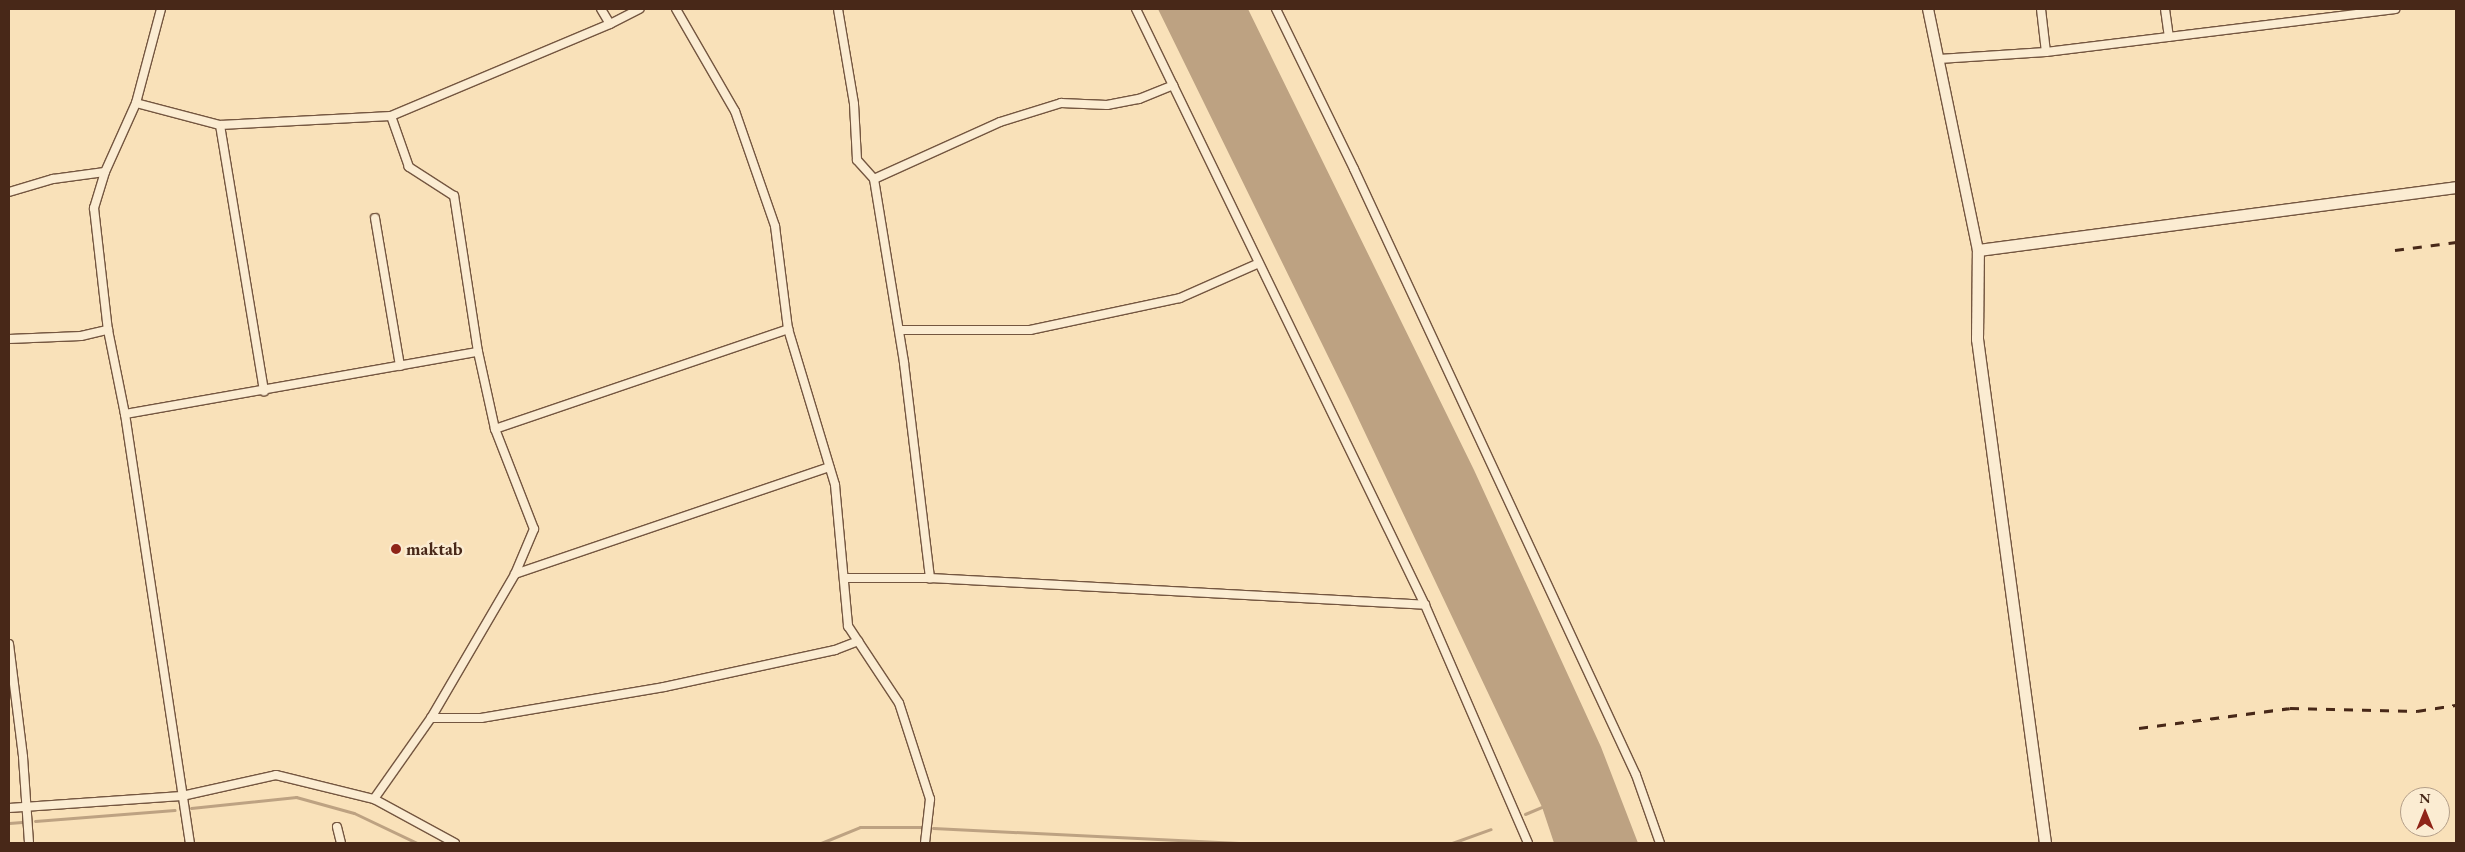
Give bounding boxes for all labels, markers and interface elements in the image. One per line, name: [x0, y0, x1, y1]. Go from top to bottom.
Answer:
place label: maktab: [406, 538, 463, 560]
marker: maktab: [390, 543, 402, 555]
north arrow: [2400, 787, 2450, 837]
text: N: [2419, 789, 2431, 807]

